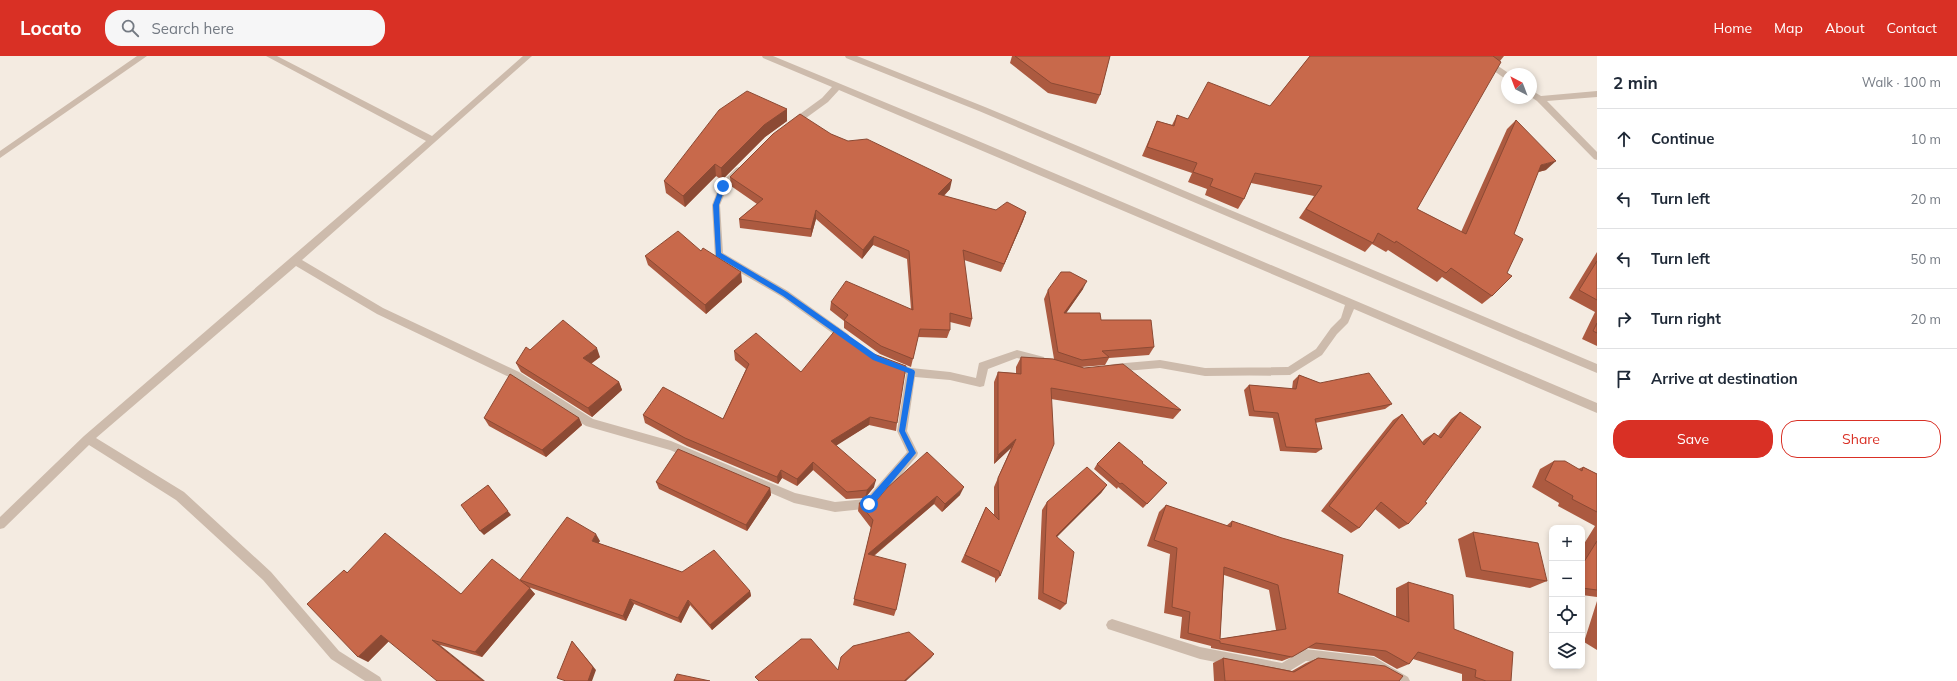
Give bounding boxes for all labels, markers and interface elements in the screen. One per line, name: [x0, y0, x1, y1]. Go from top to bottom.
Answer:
search box: [105, 10, 385, 46]
text: Locato: [20, 16, 81, 40]
icon: search: [119, 17, 141, 39]
text: Search here: [151, 19, 234, 38]
text: Home: [1713, 19, 1752, 37]
text: Map: [1774, 19, 1803, 37]
text: About: [1825, 19, 1865, 37]
text: Contact: [1887, 19, 1937, 37]
north arrow: [1501, 68, 1537, 104]
text: 2 min: [1613, 72, 1658, 93]
text: Walk · 100 m: [1862, 74, 1941, 90]
icon: ahead: [1613, 128, 1635, 150]
text: Continue: [1651, 129, 1714, 148]
text: 10 m: [1911, 131, 1941, 147]
route end: [714, 177, 732, 195]
icon: left: [1613, 188, 1635, 210]
text: Turn left: [1651, 189, 1710, 208]
text: 20 m: [1911, 191, 1941, 207]
icon: left: [1613, 248, 1635, 270]
text: Turn left: [1651, 249, 1710, 268]
text: 50 m: [1911, 251, 1941, 267]
icon: right: [1613, 308, 1635, 330]
text: Turn right: [1651, 309, 1721, 328]
text: 20 m: [1911, 311, 1941, 327]
icon: arrive: [1613, 368, 1635, 390]
text: Arrive at destination: [1651, 369, 1798, 388]
button: Save: [1613, 420, 1773, 458]
button: Share: [1781, 420, 1941, 458]
route start: [860, 495, 878, 513]
map controls: [1549, 525, 1585, 669]
button: +: [1549, 525, 1585, 561]
button: −: [1549, 561, 1585, 597]
button: locate: [1549, 597, 1585, 633]
button: layers: [1549, 633, 1585, 669]

